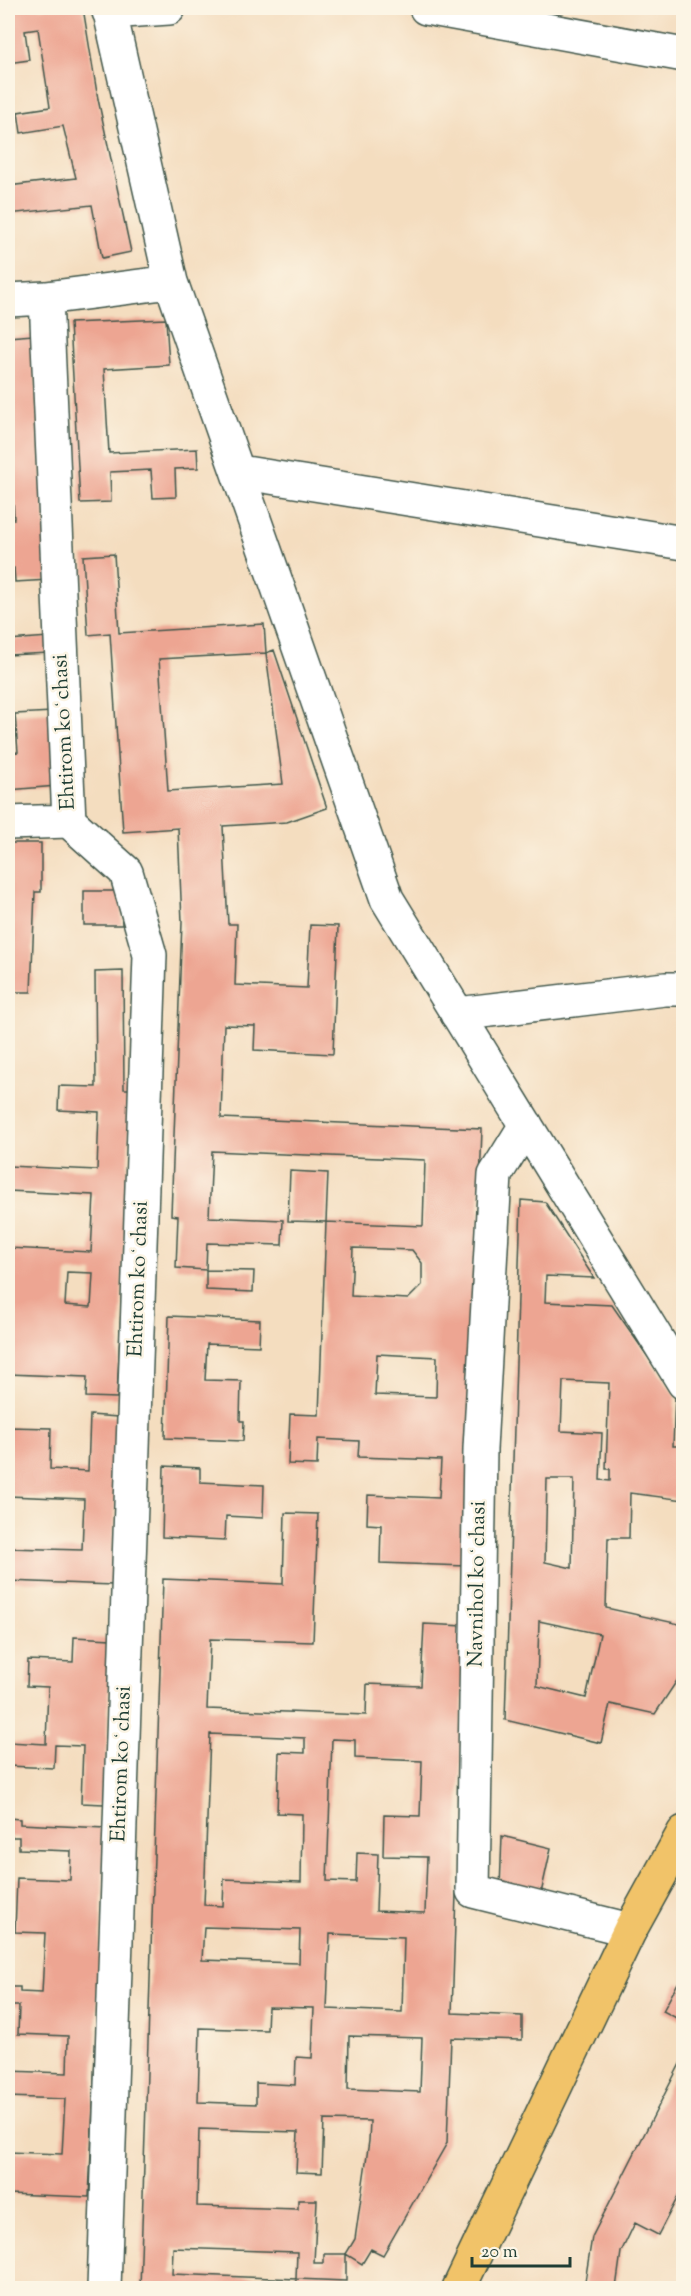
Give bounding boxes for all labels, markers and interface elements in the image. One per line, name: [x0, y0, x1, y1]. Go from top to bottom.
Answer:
street label: Ehtirom koʻchasi: [46, 653, 84, 811]
street label: Ehtirom koʻchasi: [121, 1200, 157, 1358]
street label: Navnihol koʻchasi: [462, 1500, 494, 1668]
street label: Ehtirom koʻchasi: [104, 1685, 140, 1843]
scale bar: [472, 2230, 570, 2268]
text: 20 m: [481, 2240, 518, 2266]

